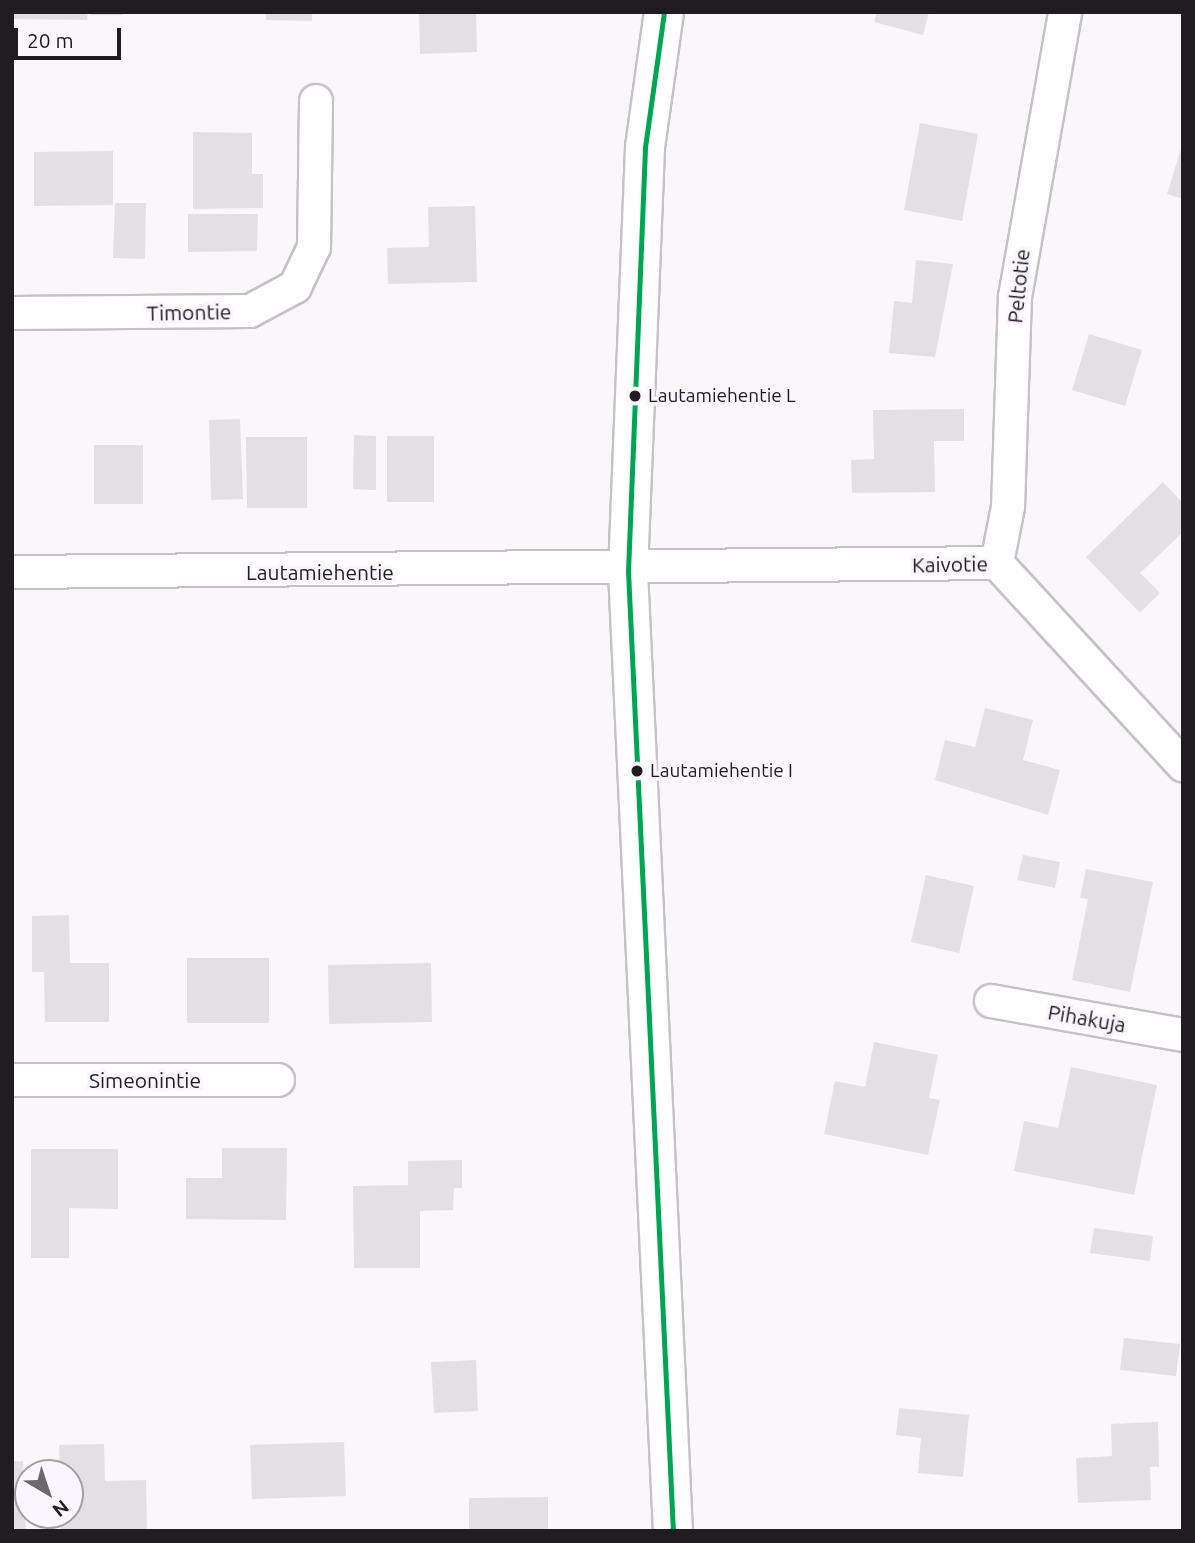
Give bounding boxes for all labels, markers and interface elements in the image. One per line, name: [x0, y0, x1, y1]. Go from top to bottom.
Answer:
scale bar: [18, 14, 124, 58]
text: 20 m: [27, 28, 74, 52]
street label: Peltotie: [1002, 248, 1034, 324]
street label: Timontie: [146, 299, 232, 325]
place label: Lautamiehentie L: [648, 385, 796, 407]
marker: Lautamiehentie L: [628, 389, 642, 403]
street label: Kaivotie: [912, 551, 988, 577]
street label: Lautamiehentie: [246, 559, 394, 585]
place label: Lautamiehentie I: [650, 760, 793, 782]
marker: Lautamiehentie I: [630, 764, 644, 778]
street label: Pihakuja: [1046, 999, 1128, 1037]
street label: Simeonintie: [89, 1067, 201, 1093]
north arrow: [14, 1459, 84, 1529]
text: N: [49, 1496, 73, 1522]

